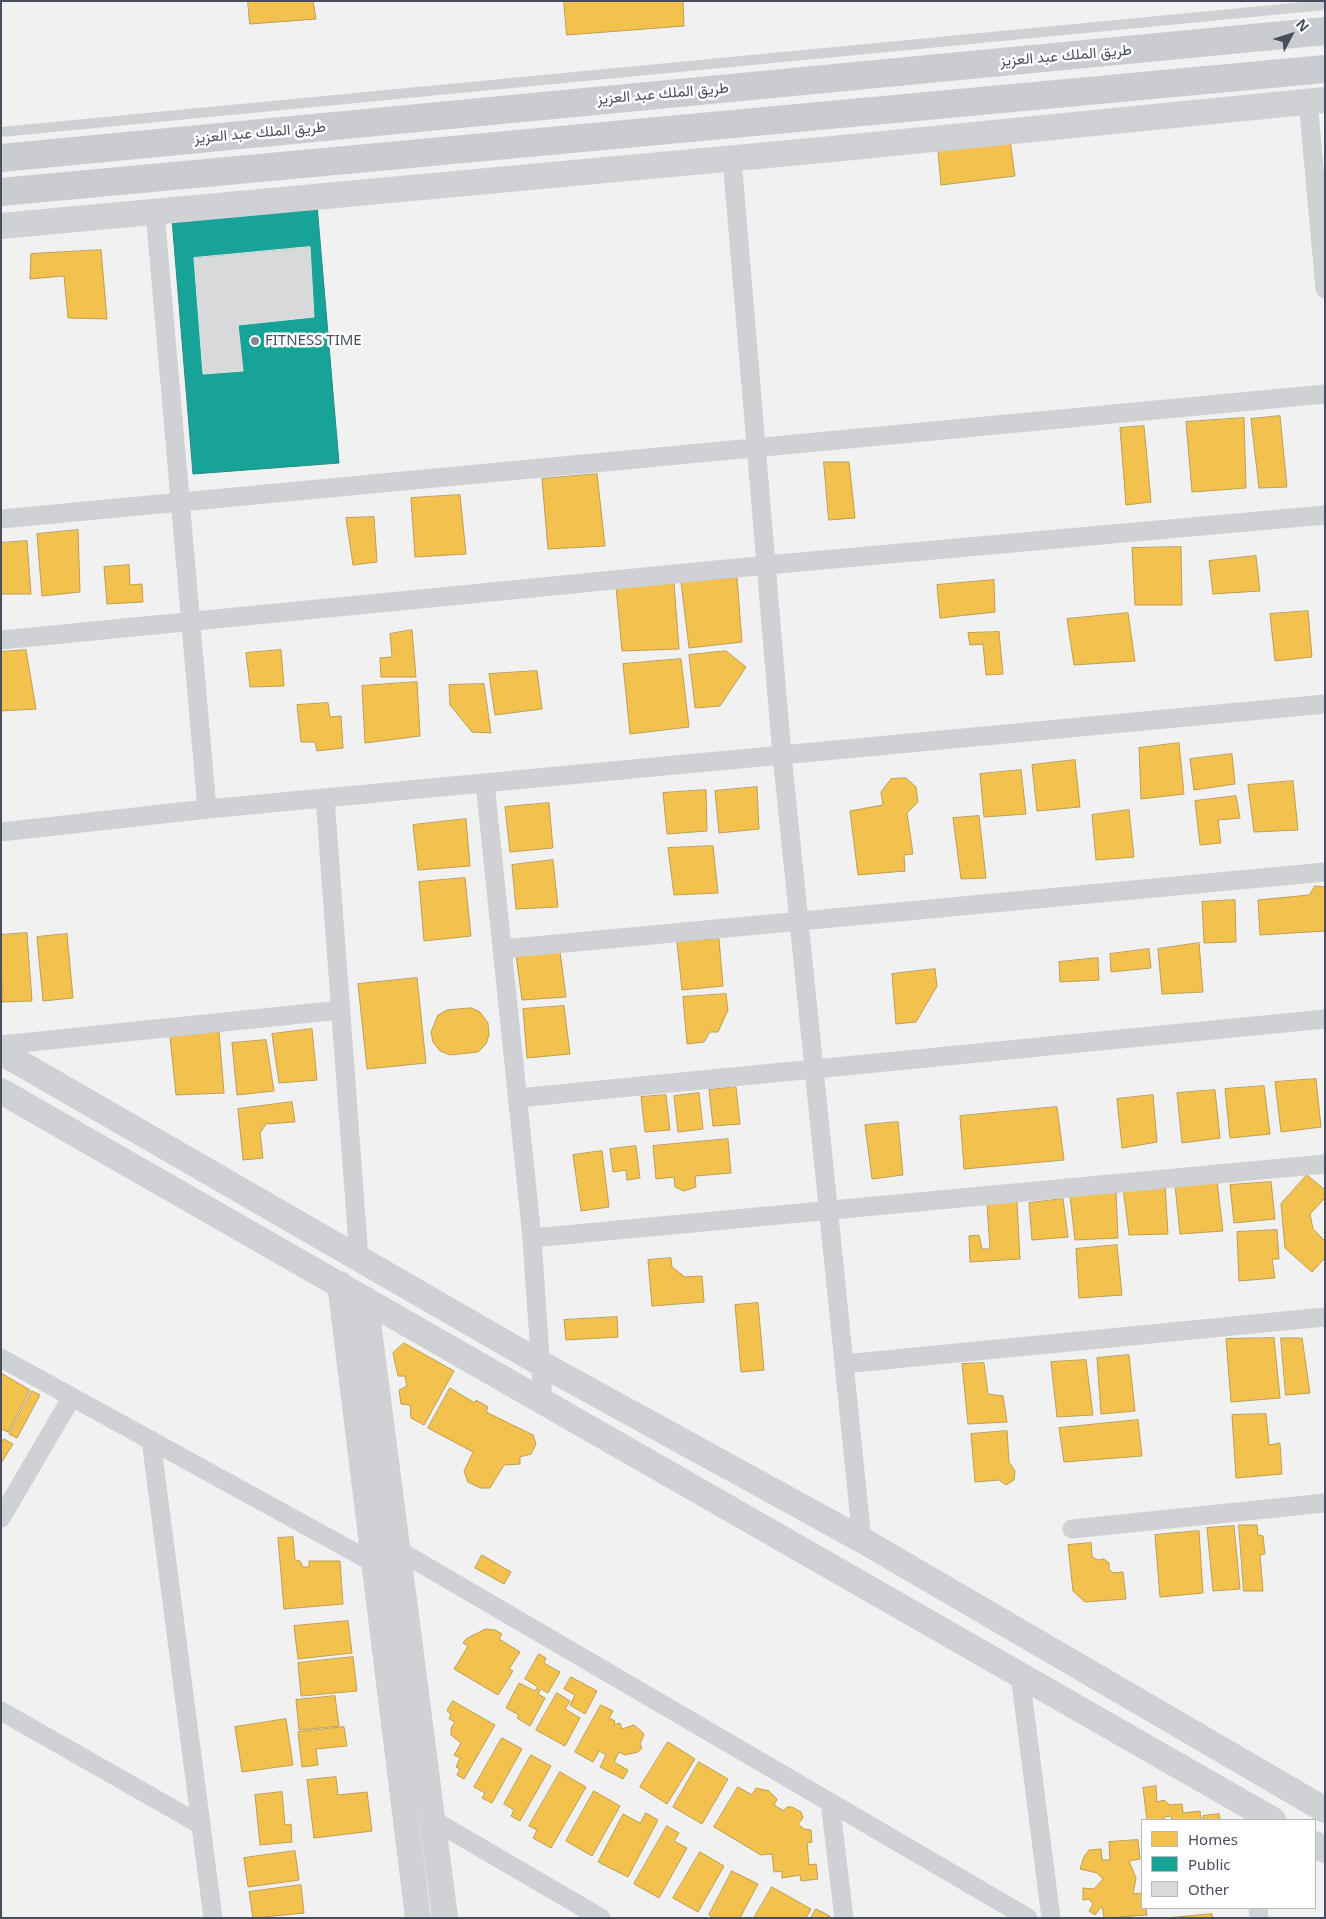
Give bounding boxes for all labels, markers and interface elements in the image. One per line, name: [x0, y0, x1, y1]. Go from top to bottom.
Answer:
north arrow: [1266, 10, 1316, 60]
text: N: [1292, 15, 1314, 36]
street label: طريق الملك عبد العزيز: [999, 41, 1133, 71]
street label: طريق الملك عبد العزيز: [596, 79, 730, 109]
street label: طريق الملك عبد العزيز: [193, 118, 327, 148]
place label: FITNESS TIME: [265, 332, 362, 350]
marker: FITNESS TIME: [249, 335, 261, 347]
legend: [1141, 1819, 1316, 1909]
text: Homes: [1188, 1829, 1238, 1849]
text: Public: [1188, 1854, 1231, 1874]
text: Other: [1188, 1879, 1229, 1899]

